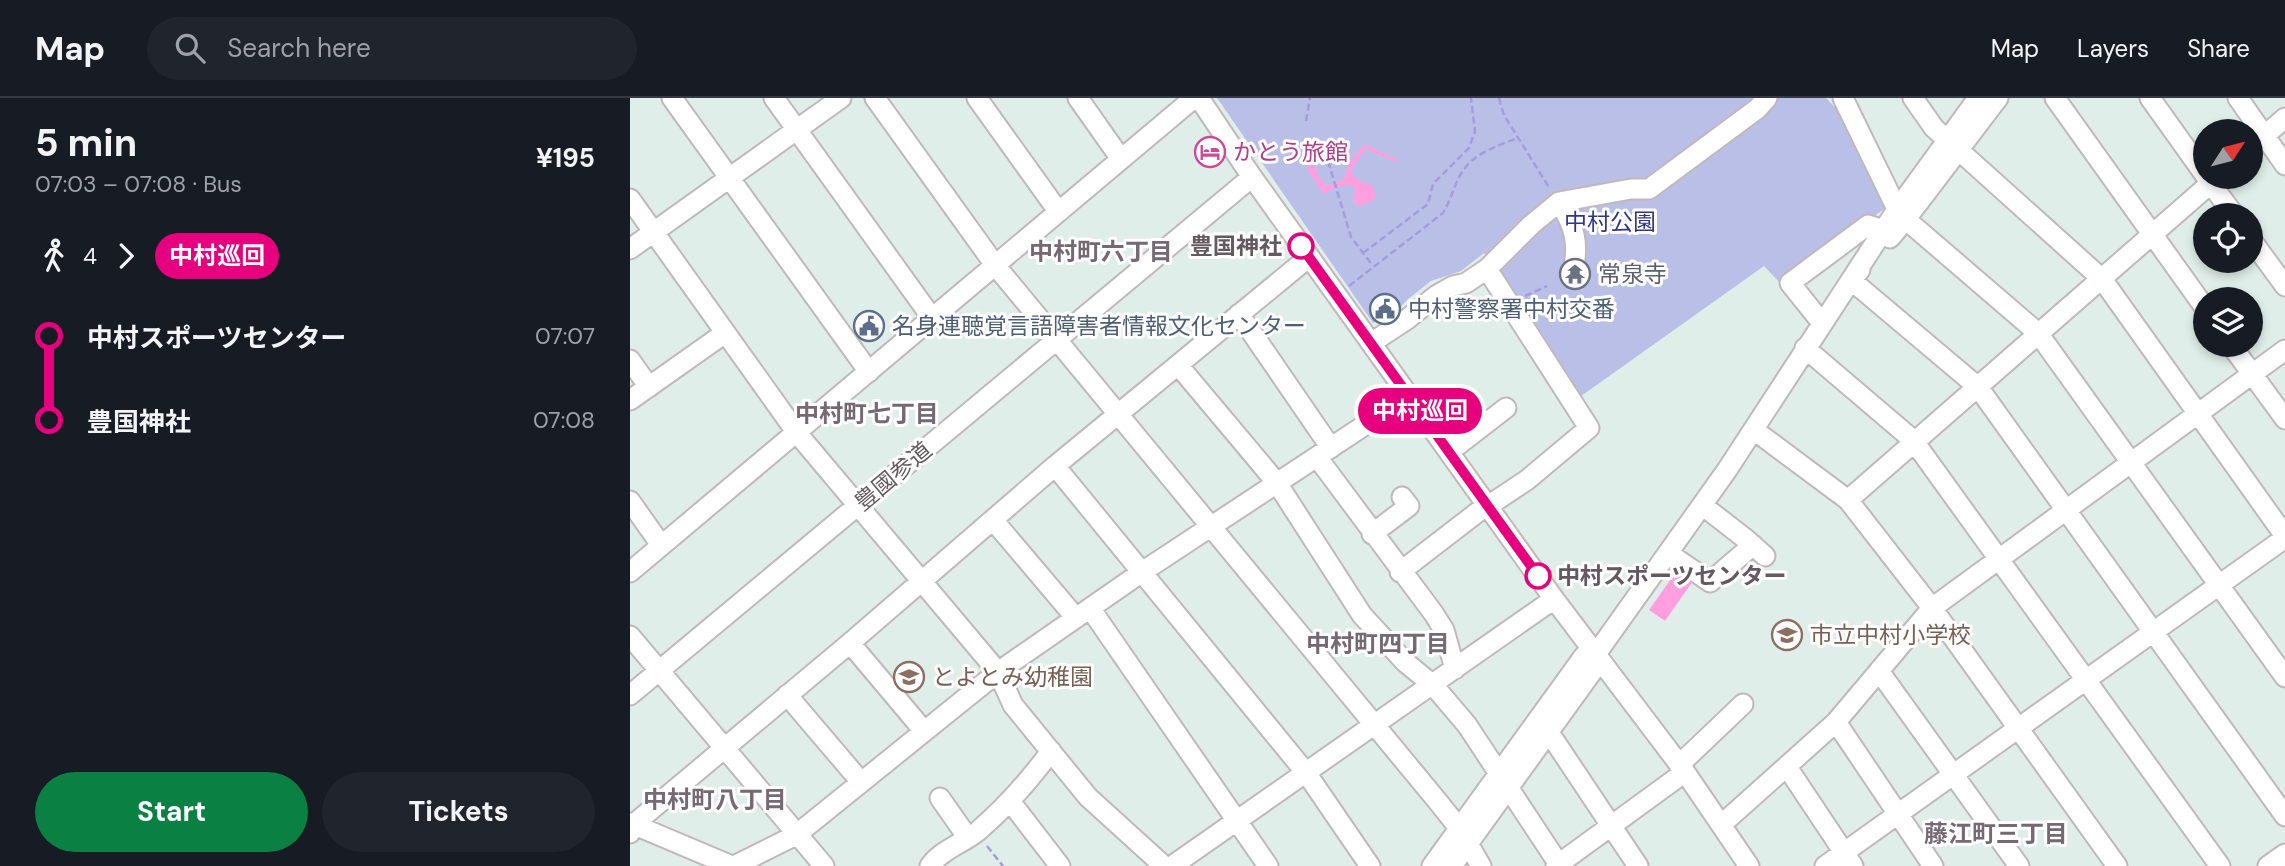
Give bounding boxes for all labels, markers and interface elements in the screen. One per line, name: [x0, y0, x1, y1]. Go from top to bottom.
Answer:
search box: [147, 17, 637, 80]
text: Map: [35, 27, 105, 70]
icon: search: [171, 29, 209, 67]
text: Search here: [227, 31, 371, 65]
text: Map: [1991, 33, 2039, 64]
text: Layers: [2077, 33, 2149, 64]
text: Share: [2187, 33, 2250, 64]
text: 5 min: [35, 118, 137, 168]
north arrow: [2193, 119, 2263, 189]
map controls: [2193, 119, 2263, 357]
hotel icon: かとう旅館: [1193, 135, 1227, 169]
place label: かとう旅館: [1233, 137, 1348, 167]
text: ¥195: [536, 141, 595, 175]
text: 07:03 – 07:08 · Bus: [35, 169, 242, 199]
button: locate: [2193, 203, 2263, 273]
park label: 中村公園: [1564, 207, 1656, 237]
place label: 豊国神社: [1190, 231, 1282, 261]
marker: 豊国神社: [1288, 233, 1314, 259]
district label: 中村町六丁目: [1029, 236, 1173, 267]
icon: walk: [35, 237, 73, 275]
icon: forward: [107, 237, 145, 275]
text: 中村巡回: [169, 240, 265, 271]
text: 4: [83, 241, 97, 271]
temple icon: 常泉寺: [1558, 257, 1592, 291]
place label: 常泉寺: [1598, 259, 1667, 289]
button: layers: [2193, 287, 2263, 357]
public building icon: 中村警察署中村交番: [1368, 292, 1402, 326]
place label: 中村警察署中村交番: [1408, 294, 1615, 324]
public building icon: 名身連聴覚言語障害者情報文化センター: [852, 309, 886, 343]
place label: 名身連聴覚言語障害者情報文化センター: [892, 311, 1306, 341]
text: 中村スポーツセンター: [87, 321, 346, 355]
text: 07:07: [535, 321, 595, 351]
line badge: 中村巡回: [1371, 388, 1469, 434]
text: 中村巡回: [1372, 395, 1468, 426]
district label: 中村町七丁目: [795, 398, 939, 429]
text: 豊国神社: [87, 405, 191, 439]
text: 07:08: [533, 405, 595, 435]
street label: 豊國参道: [848, 435, 938, 517]
place label: 中村スポーツセンター: [1557, 561, 1787, 591]
marker: 中村スポーツセンター: [1525, 563, 1551, 589]
school or university icon: 市立中村小学校: [1770, 618, 1804, 652]
place label: 市立中村小学校: [1810, 620, 1971, 650]
district label: 中村町四丁目: [1306, 628, 1450, 659]
school or university icon: とよとみ幼稚園: [892, 660, 926, 694]
place label: とよとみ幼稚園: [932, 662, 1093, 692]
button: Start: [35, 772, 308, 852]
button: Tickets: [322, 772, 595, 852]
district label: 中村町八丁目: [643, 784, 787, 815]
district label: 藤江町三丁目: [1924, 818, 2068, 849]

